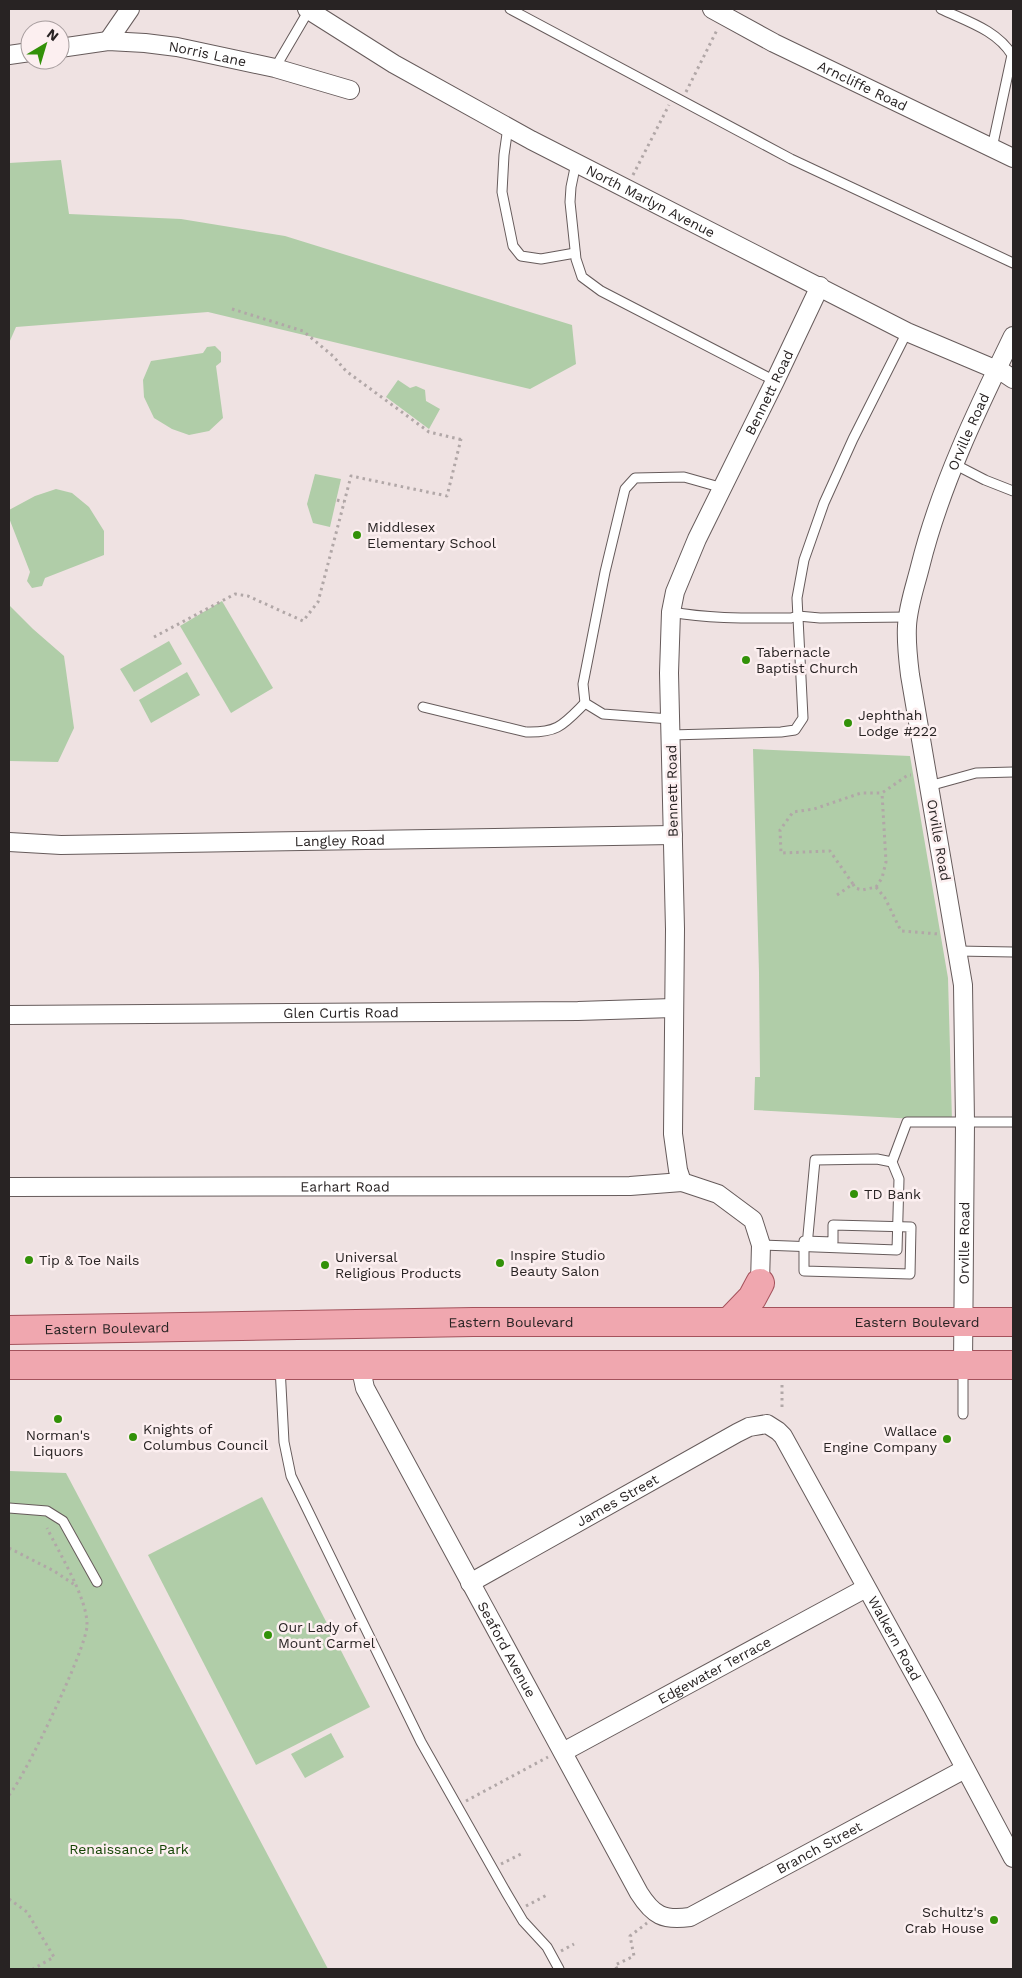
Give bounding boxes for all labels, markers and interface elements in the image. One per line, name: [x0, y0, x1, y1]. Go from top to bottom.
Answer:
north arrow: [20, 20, 70, 70]
text: N: [44, 25, 62, 44]
street label: Norris Lane: [168, 38, 248, 70]
street label: Arncliffe Road: [815, 57, 910, 114]
street label: North Marlyn Avenue: [584, 162, 718, 241]
street label: Bennett Road: [742, 348, 796, 437]
street label: Orville Road: [944, 391, 992, 473]
place label: Middlesex Elementary School: [367, 519, 497, 551]
marker: Middlesex Elementary School: [351, 529, 363, 541]
place label: Tabernacle Baptist Church: [756, 644, 858, 676]
marker: Tabernacle Baptist Church: [740, 654, 752, 666]
place label: Jephthah Lodge #222: [858, 707, 937, 739]
marker: Jephthah Lodge #222: [842, 717, 854, 729]
street label: Bennett Road: [663, 745, 681, 837]
street label: Orville Road: [924, 798, 954, 882]
street label: Langley Road: [295, 832, 385, 849]
street label: Glen Curtis Road: [283, 1004, 399, 1021]
street label: Earhart Road: [300, 1178, 390, 1195]
place label: TD Bank: [864, 1186, 921, 1202]
marker: TD Bank: [848, 1188, 860, 1200]
street label: Orville Road: [956, 1202, 972, 1284]
place label: Inspire Studio Beauty Salon: [510, 1247, 605, 1279]
place label: Universal Religious Products: [335, 1249, 461, 1281]
place label: Tip & Toe Nails: [39, 1252, 139, 1268]
marker: Tip & Toe Nails: [23, 1254, 35, 1266]
marker: Inspire Studio Beauty Salon: [494, 1257, 506, 1269]
marker: Universal Religious Products: [319, 1259, 331, 1271]
street label: Eastern Boulevard: [448, 1314, 573, 1330]
street label: Eastern Boulevard: [854, 1314, 979, 1330]
street label: Eastern Boulevard: [44, 1319, 170, 1337]
marker: Norman's Liquors: [52, 1413, 64, 1425]
place label: Knights of Columbus Council: [143, 1421, 269, 1453]
place label: Wallace Engine Company: [823, 1423, 938, 1455]
place label: Norman's Liquors: [26, 1427, 90, 1459]
marker: Knights of Columbus Council: [127, 1431, 139, 1443]
marker: Wallace Engine Company: [941, 1433, 953, 1445]
street label: James Street: [574, 1471, 661, 1530]
street label: Walkern Road: [865, 1593, 924, 1683]
street label: Seaford Avenue: [474, 1599, 539, 1700]
place label: Our Lady of Mount Carmel: [278, 1619, 376, 1651]
marker: Our Lady of Mount Carmel: [262, 1629, 274, 1641]
street label: Edgewater Terrace: [655, 1633, 773, 1707]
street label: Branch Street: [774, 1818, 865, 1877]
park label: Renaissance Park: [69, 1841, 189, 1857]
place label: Schultz's Crab House: [905, 1904, 984, 1936]
marker: Schultz's Crab House: [988, 1914, 1000, 1926]

